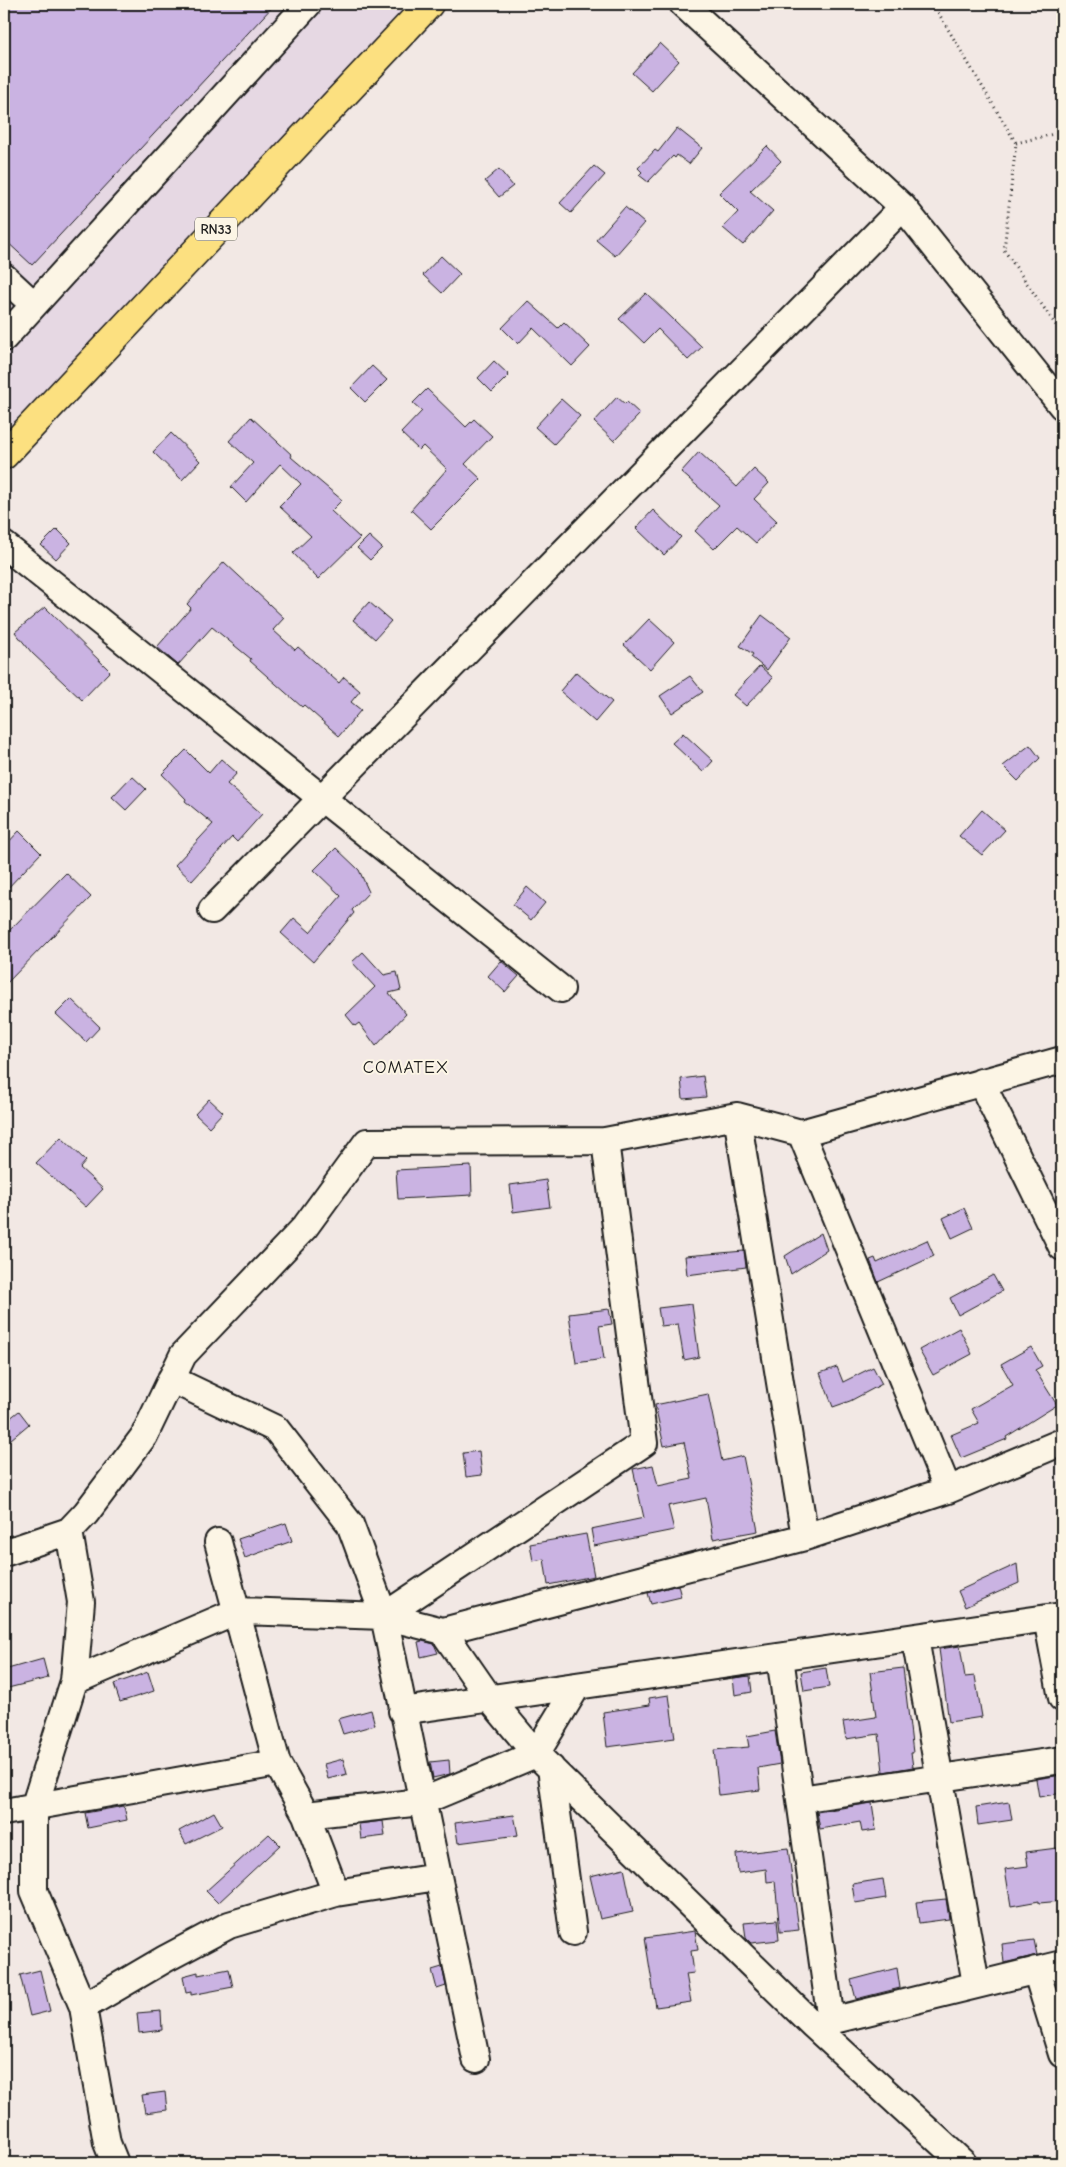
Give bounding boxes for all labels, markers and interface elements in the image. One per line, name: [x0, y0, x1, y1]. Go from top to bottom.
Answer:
road number: RN33: [195, 218, 237, 240]
district label: COMATEX: [363, 1057, 449, 1078]

